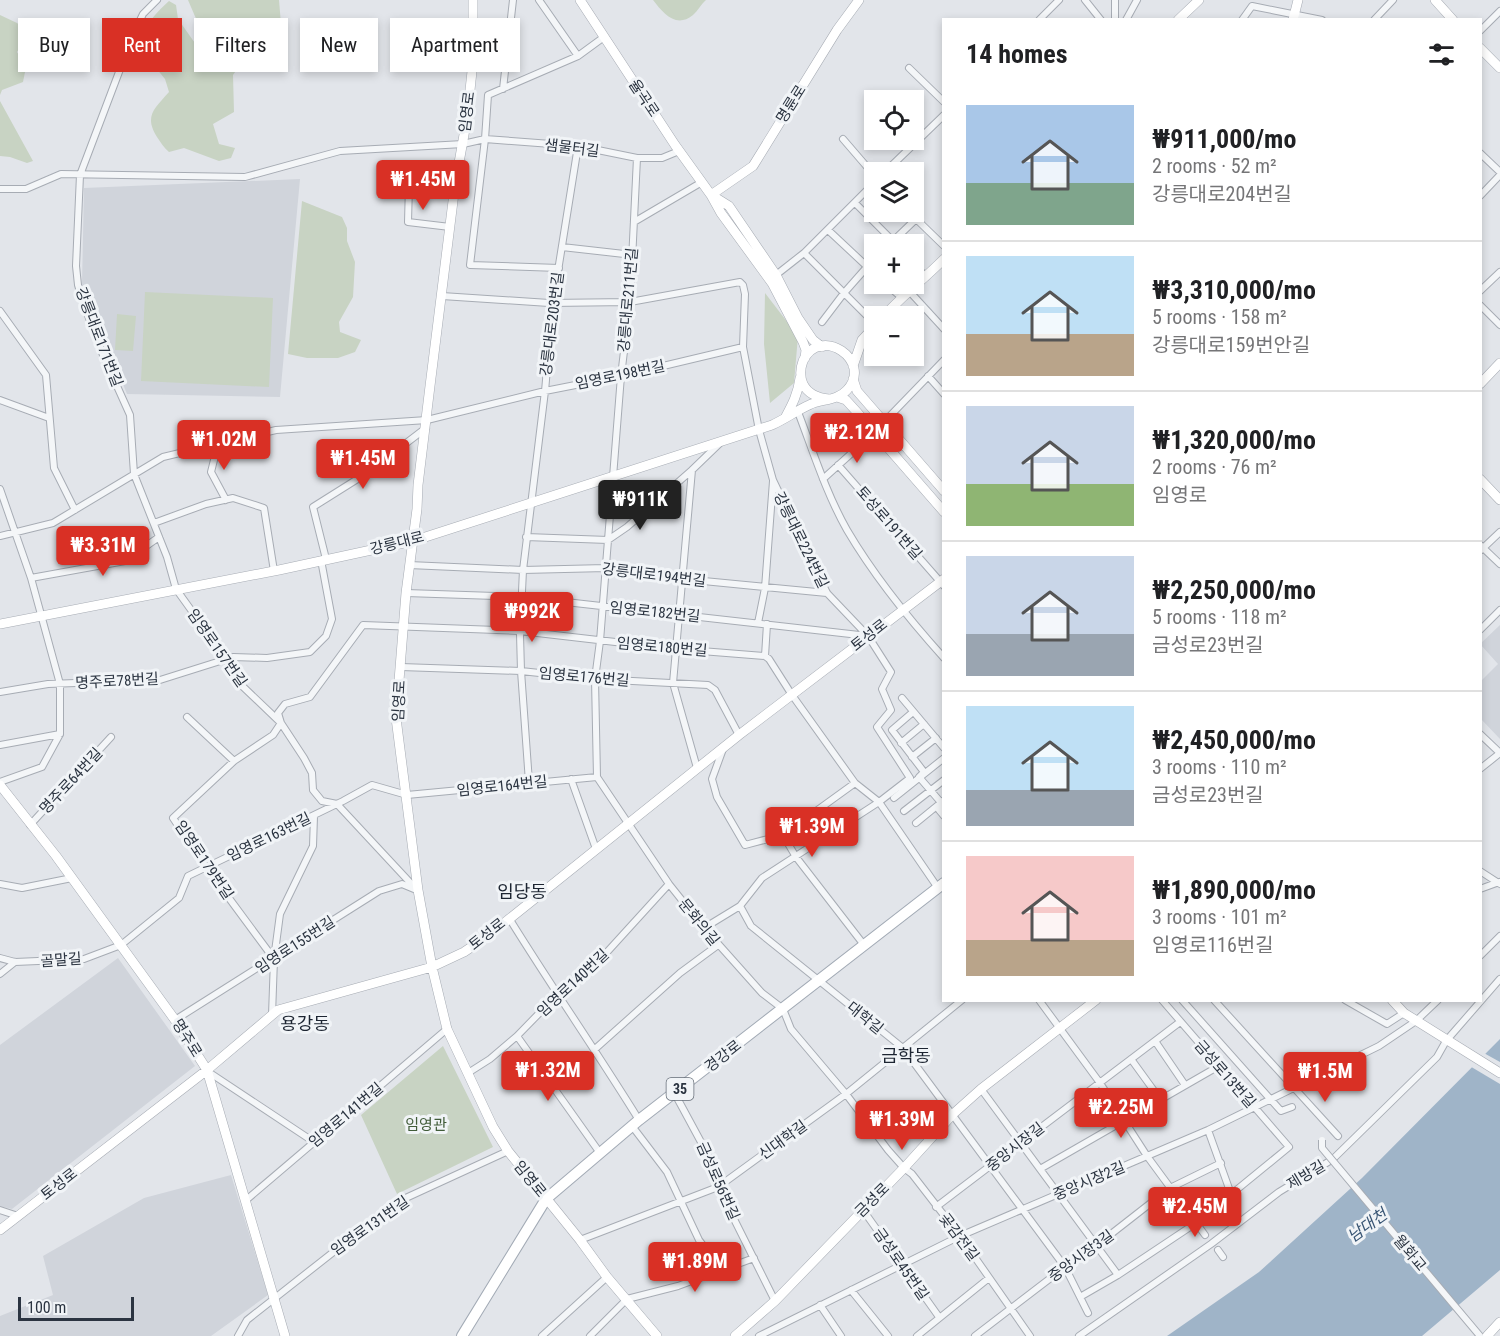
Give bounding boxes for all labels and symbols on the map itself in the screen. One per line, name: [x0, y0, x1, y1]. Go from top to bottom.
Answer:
street label: 율곡로: [625, 76, 663, 120]
street label: 명륜로: [772, 82, 810, 126]
street label: 임영로: [456, 90, 478, 134]
street label: 샘물터길: [544, 136, 600, 160]
pin: ₩1.45M: [374, 160, 472, 211]
street label: 강릉대로211번길: [614, 247, 642, 353]
street label: 강릉대로203번길: [537, 271, 567, 377]
street label: 강릉대로171번길: [72, 285, 126, 389]
street label: 임영로198번길: [574, 357, 666, 393]
pin: ₩2.12M: [808, 413, 906, 464]
pin: ₩1.02M: [175, 420, 273, 471]
pin: ₩1.45M: [314, 439, 412, 490]
pin: ₩911K: [598, 480, 682, 531]
street label: 토성로191번길: [852, 483, 926, 563]
street label: 강릉대로224번길: [770, 489, 832, 591]
pin: ₩3.31M: [54, 526, 152, 577]
street label: 강릉대로: [368, 528, 426, 558]
street label: 강릉대로194번길: [601, 560, 707, 590]
pin: ₩992K: [490, 592, 574, 643]
street label: 임영로182번길: [609, 598, 701, 626]
street label: 임영로157번길: [183, 605, 251, 691]
street label: 토성로: [847, 615, 891, 655]
street label: 임영로180번길: [616, 634, 708, 660]
street label: 임영로176번길: [538, 664, 630, 690]
street label: 명주로78번길: [75, 670, 159, 692]
street label: 임영로: [389, 680, 409, 722]
street label: 명주로64번길: [36, 744, 106, 818]
street label: 임영로164번길: [456, 772, 548, 800]
pin: ₩1.39M: [763, 807, 861, 858]
street label: 임영로163번길: [224, 809, 314, 865]
street label: 임영로179번길: [171, 817, 237, 903]
district label: 임당동: [497, 881, 547, 902]
street label: 문화의길: [675, 895, 723, 949]
street label: 임영로155번길: [252, 913, 338, 977]
street label: 토성로: [465, 914, 509, 954]
street label: 임영로140번길: [534, 945, 612, 1021]
street label: 골말길: [40, 950, 82, 970]
street label: 대학길: [843, 998, 887, 1038]
district label: 용강동: [280, 1013, 330, 1034]
street label: 명주로: [168, 1016, 206, 1060]
street label: 경강로: [701, 1036, 745, 1076]
street label: 금성로13번길: [1191, 1036, 1259, 1112]
district label: 금학동: [881, 1045, 931, 1066]
pin: ₩1.32M: [499, 1051, 597, 1102]
pin: ₩1.5M: [1283, 1052, 1367, 1103]
road number: 35: [666, 1078, 694, 1100]
street label: 임영로141번길: [305, 1079, 387, 1151]
pin: ₩2.25M: [1072, 1088, 1170, 1139]
pin: ₩1.39M: [853, 1100, 951, 1151]
park label: 임영관: [405, 1116, 447, 1134]
street label: 신대학길: [755, 1116, 811, 1164]
street label: 중앙시장길: [982, 1119, 1048, 1175]
street label: 금성로56번길: [693, 1139, 743, 1223]
street label: 임영로: [510, 1157, 550, 1201]
street label: 제방길: [1284, 1157, 1328, 1193]
street label: 중앙시장2길: [1050, 1158, 1128, 1204]
street label: 토성로: [37, 1164, 81, 1204]
street label: 금성로: [851, 1179, 893, 1221]
pin: ₩2.45M: [1146, 1187, 1244, 1238]
street label: 임영로131번길: [327, 1192, 413, 1260]
water label: 남대천: [1344, 1203, 1393, 1246]
street label: 곶감전길: [935, 1210, 983, 1264]
street label: 금성로45번길: [870, 1225, 932, 1303]
street label: 중앙시장3길: [1045, 1226, 1117, 1286]
street label: 월화교: [1390, 1231, 1430, 1275]
pin: ₩1.89M: [646, 1242, 744, 1293]
scale bar: [18, 1294, 134, 1322]

